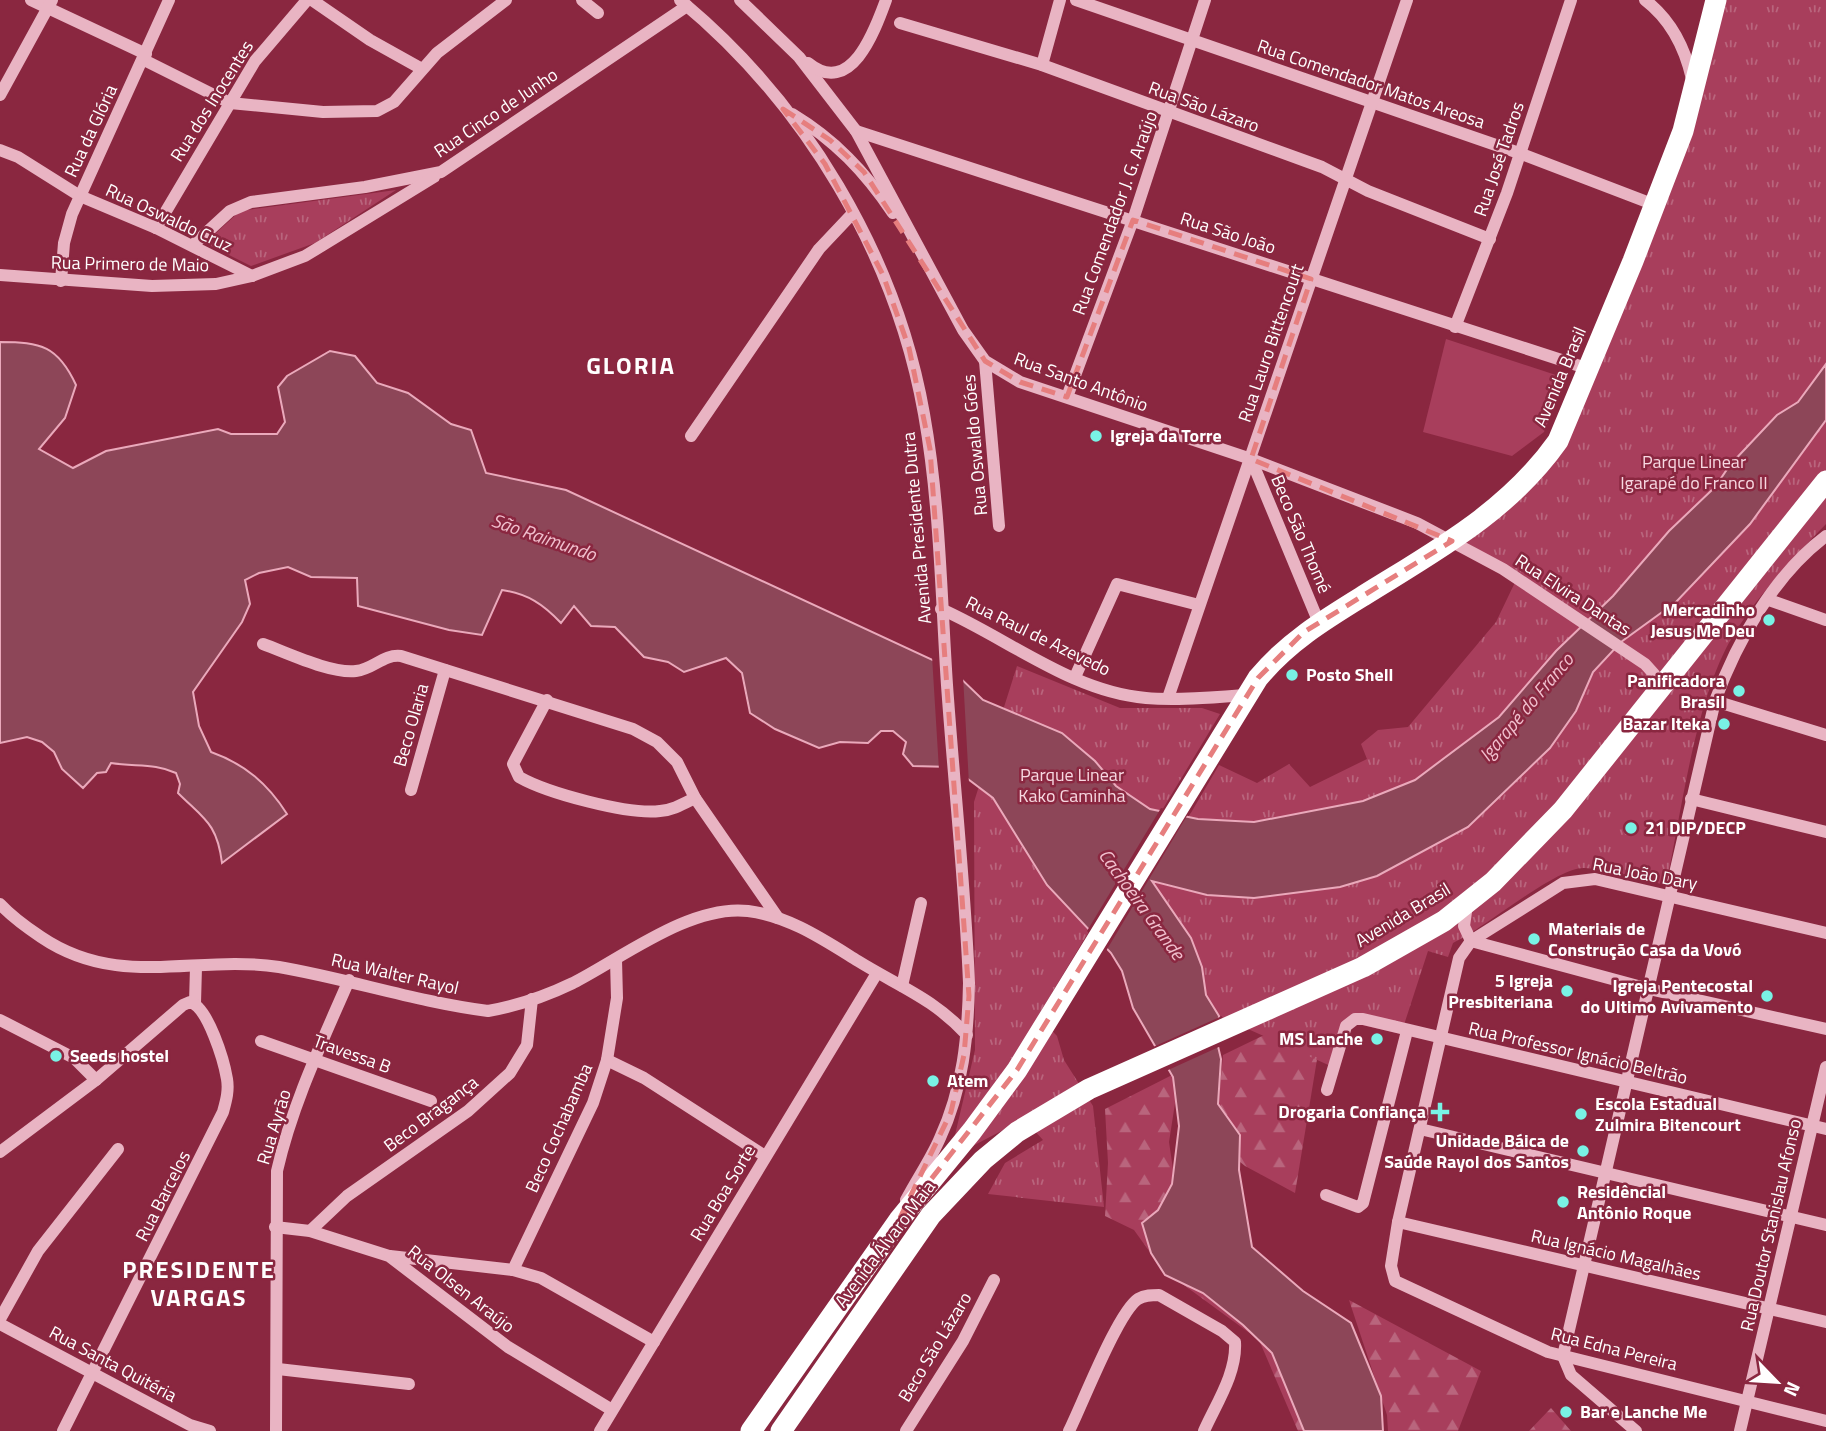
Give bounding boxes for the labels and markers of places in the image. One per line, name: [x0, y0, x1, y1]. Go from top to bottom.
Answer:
place label: Igreja da Torre: [1110, 422, 1222, 449]
marker: Igreja da Torre: [1088, 428, 1104, 444]
place label: Mercadinho Jesus Me Deu: [1650, 596, 1755, 644]
marker: Mercadinho Jesus Me Deu: [1761, 612, 1777, 628]
place label: Posto Shell: [1306, 661, 1393, 688]
marker: Posto Shell: [1284, 667, 1300, 683]
place label: Panificadora Brasil: [1627, 667, 1725, 715]
marker: Panificadora Brasil: [1731, 683, 1747, 699]
place label: Bazar Iteka: [1622, 710, 1710, 737]
marker: Bazar Iteka: [1716, 716, 1732, 732]
place label: 21 DIP/DECP: [1645, 814, 1746, 841]
marker: 21 DIP/DECP: [1623, 820, 1639, 836]
place label: Materiais de Construção Casa da Vovó: [1548, 915, 1741, 963]
marker: Materiais de Construção Casa da Vovó: [1526, 931, 1542, 947]
place label: 5 Igreja Presbiteriana: [1448, 967, 1553, 1015]
place label: Igreja Pentecostal do Ultimo Avivamento: [1581, 972, 1753, 1020]
marker: 5 Igreja Presbiteriana: [1559, 983, 1575, 999]
marker: Igreja Pentecostal do Ultimo Avivamento: [1759, 988, 1775, 1004]
place label: MS Lanche: [1279, 1025, 1363, 1052]
marker: MS Lanche: [1369, 1031, 1385, 1047]
place label: Seeds hostel: [70, 1042, 169, 1069]
marker: Seeds hostel: [48, 1048, 64, 1064]
place label: Atem: [947, 1067, 988, 1094]
marker: Atem: [925, 1073, 941, 1089]
place label: Escola Estadual Zulmira Bitencourt: [1595, 1090, 1741, 1138]
place label: Drogaria Confiança: [1278, 1098, 1426, 1125]
marker: Drogaria Confiança: [1432, 1104, 1448, 1120]
marker: Escola Estadual Zulmira Bitencourt: [1573, 1106, 1589, 1122]
place label: Unidade Báica de Saúde Rayol dos Santos: [1384, 1127, 1569, 1175]
marker: Unidade Báica de Saúde Rayol dos Santos: [1575, 1143, 1591, 1159]
place label: Residêncial Antônio Roque: [1577, 1178, 1692, 1226]
marker: Residêncial Antônio Roque: [1555, 1194, 1571, 1210]
place label: Bar e Lanche Me: [1580, 1398, 1707, 1425]
marker: Bar e Lanche Me: [1558, 1404, 1574, 1420]

